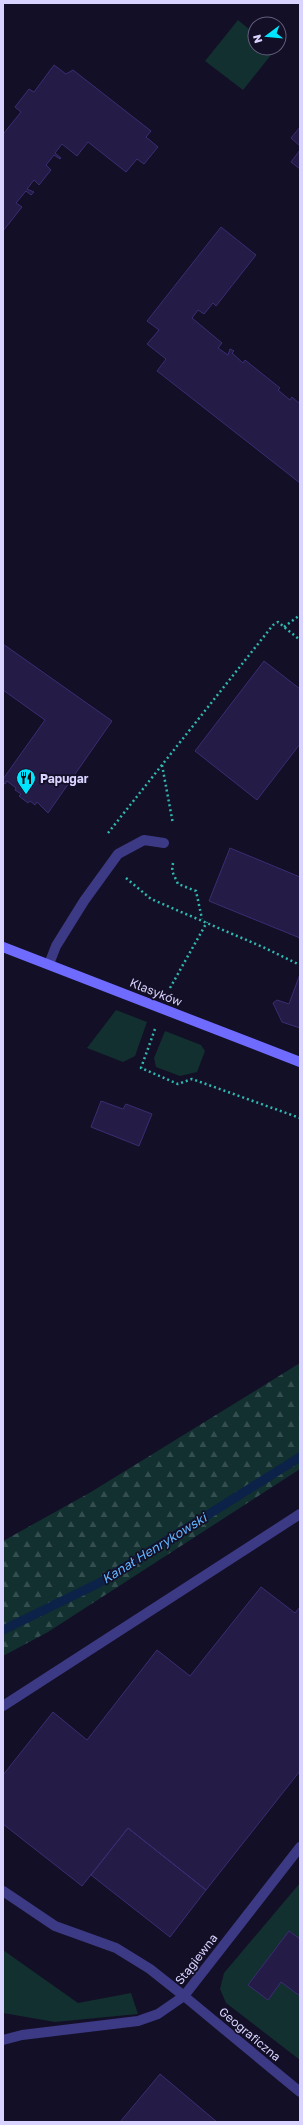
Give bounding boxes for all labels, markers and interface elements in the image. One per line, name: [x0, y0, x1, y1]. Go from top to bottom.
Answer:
north arrow: [247, 16, 287, 56]
text: N: [250, 33, 264, 45]
restaurant icon: Papugar: [15, 767, 37, 795]
place label: Papugar: [40, 771, 89, 786]
street label: Klasyków: [128, 975, 185, 1009]
water label: Kanał Henrykowski: [99, 1509, 211, 1587]
street label: Stągiewna: [172, 1931, 220, 1987]
street label: Geograficzna: [216, 2004, 284, 2064]

